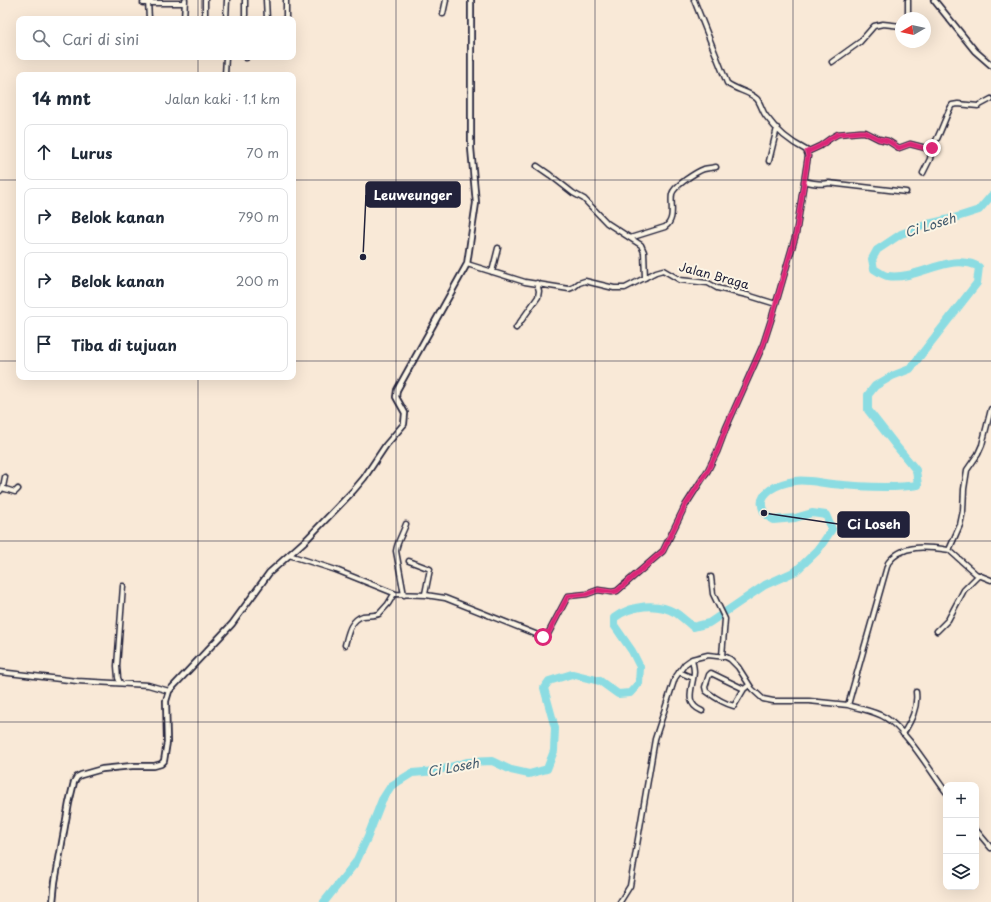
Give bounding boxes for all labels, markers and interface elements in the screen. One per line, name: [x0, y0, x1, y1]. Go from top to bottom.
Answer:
north arrow: [895, 12, 931, 48]
search box: [16, 16, 296, 60]
icon: search: [30, 27, 52, 49]
text: Cari di sini: [62, 27, 139, 50]
text: 14 mnt: [32, 85, 91, 111]
text: Jalan kaki · 1.1 km: [165, 89, 280, 108]
route end: [923, 139, 941, 157]
icon: ahead: [33, 141, 55, 163]
text: Lurus: [71, 141, 112, 164]
text: 70 m: [246, 143, 279, 162]
callout: Leuweunger: [366, 182, 460, 207]
text: Leuweunger: [374, 185, 453, 204]
icon: right: [33, 205, 55, 227]
text: Belok kanan: [71, 205, 165, 228]
text: 790 m: [238, 207, 279, 226]
water label: Ci Loseh: [902, 208, 958, 241]
street label: Jalan Braga: [677, 257, 752, 293]
icon: right: [33, 269, 55, 291]
text: Belok kanan: [71, 269, 165, 292]
text: 200 m: [236, 271, 279, 290]
icon: arrive: [33, 333, 55, 355]
text: Tiba di tujuan: [71, 333, 177, 356]
callout: Ci Loseh: [838, 512, 909, 537]
text: Ci Loseh: [847, 514, 901, 533]
route start: [534, 628, 552, 646]
water label: Ci Loseh: [426, 753, 481, 780]
map controls: [943, 782, 979, 890]
button: +: [943, 782, 979, 818]
button: −: [943, 818, 979, 854]
button: layers: [943, 854, 979, 890]

